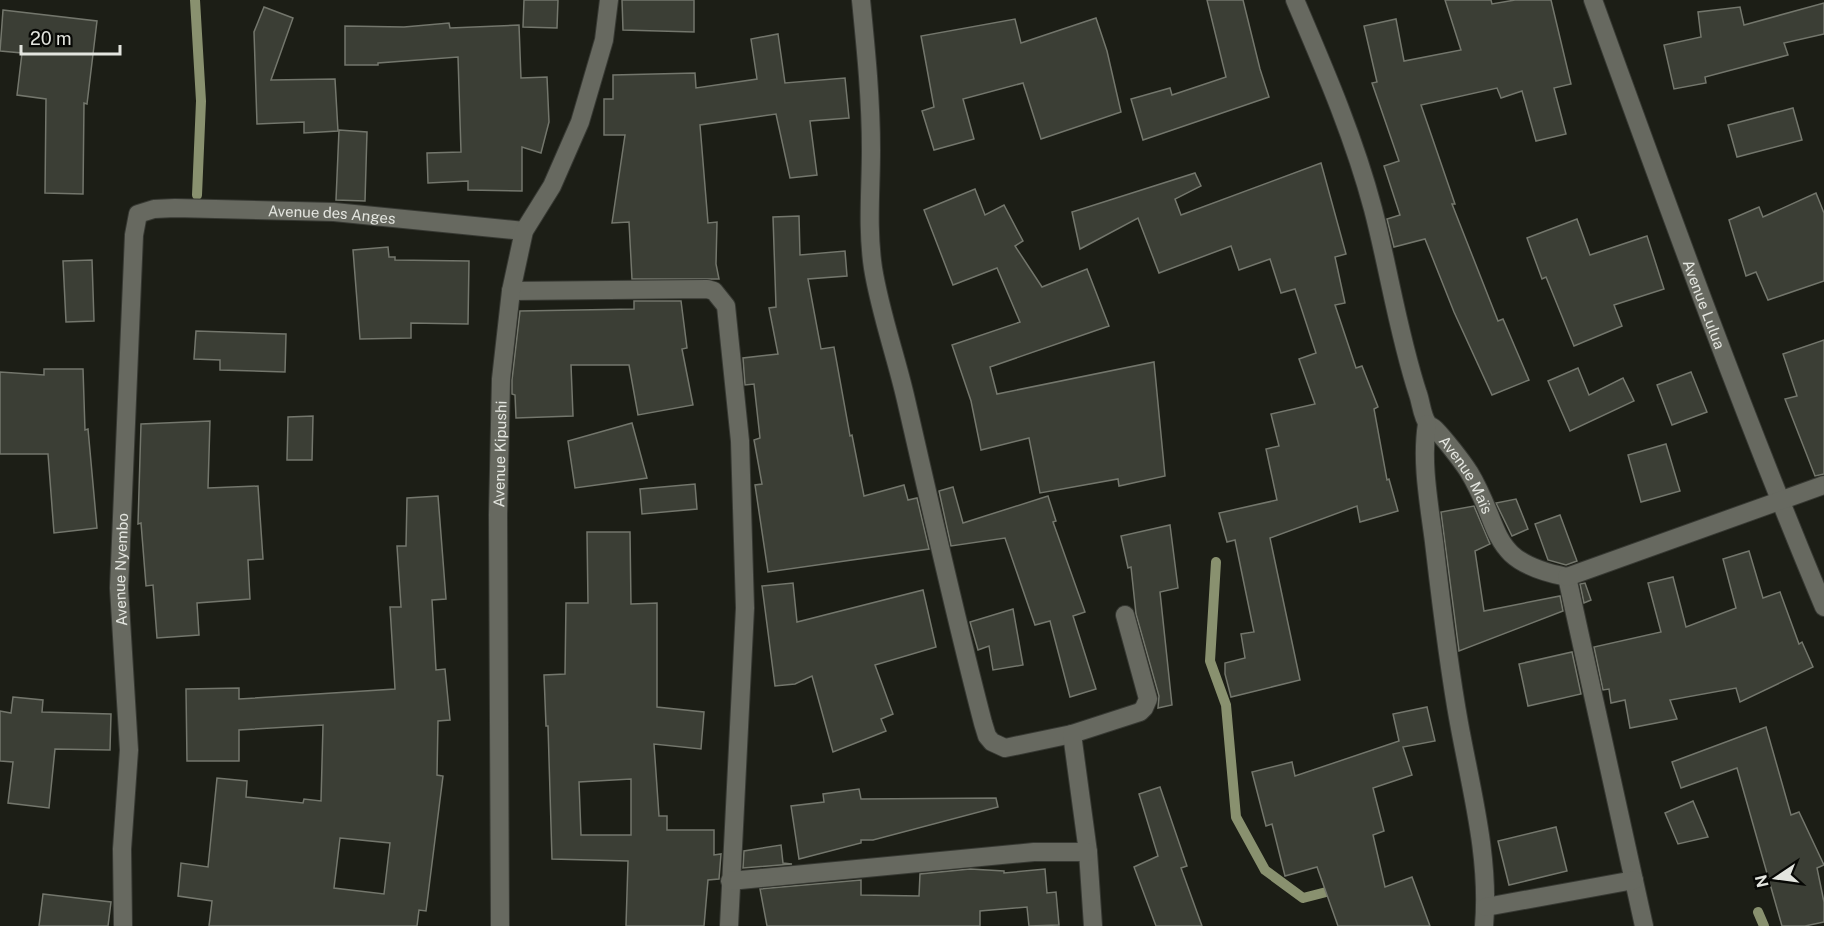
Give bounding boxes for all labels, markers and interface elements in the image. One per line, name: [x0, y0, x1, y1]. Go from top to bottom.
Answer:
scale bar: [21, 18, 120, 56]
text: 20 m: [30, 28, 72, 49]
street label: Avenue des Anges: [268, 202, 396, 227]
street label: Avenue Lulua: [1680, 257, 1729, 351]
street label: Avenue Kipushi: [490, 400, 509, 508]
street label: Avenue Maïs: [1436, 432, 1497, 516]
street label: Avenue Nyembo: [110, 513, 131, 627]
north arrow: [1746, 848, 1806, 908]
text: N: [1751, 873, 1773, 889]

